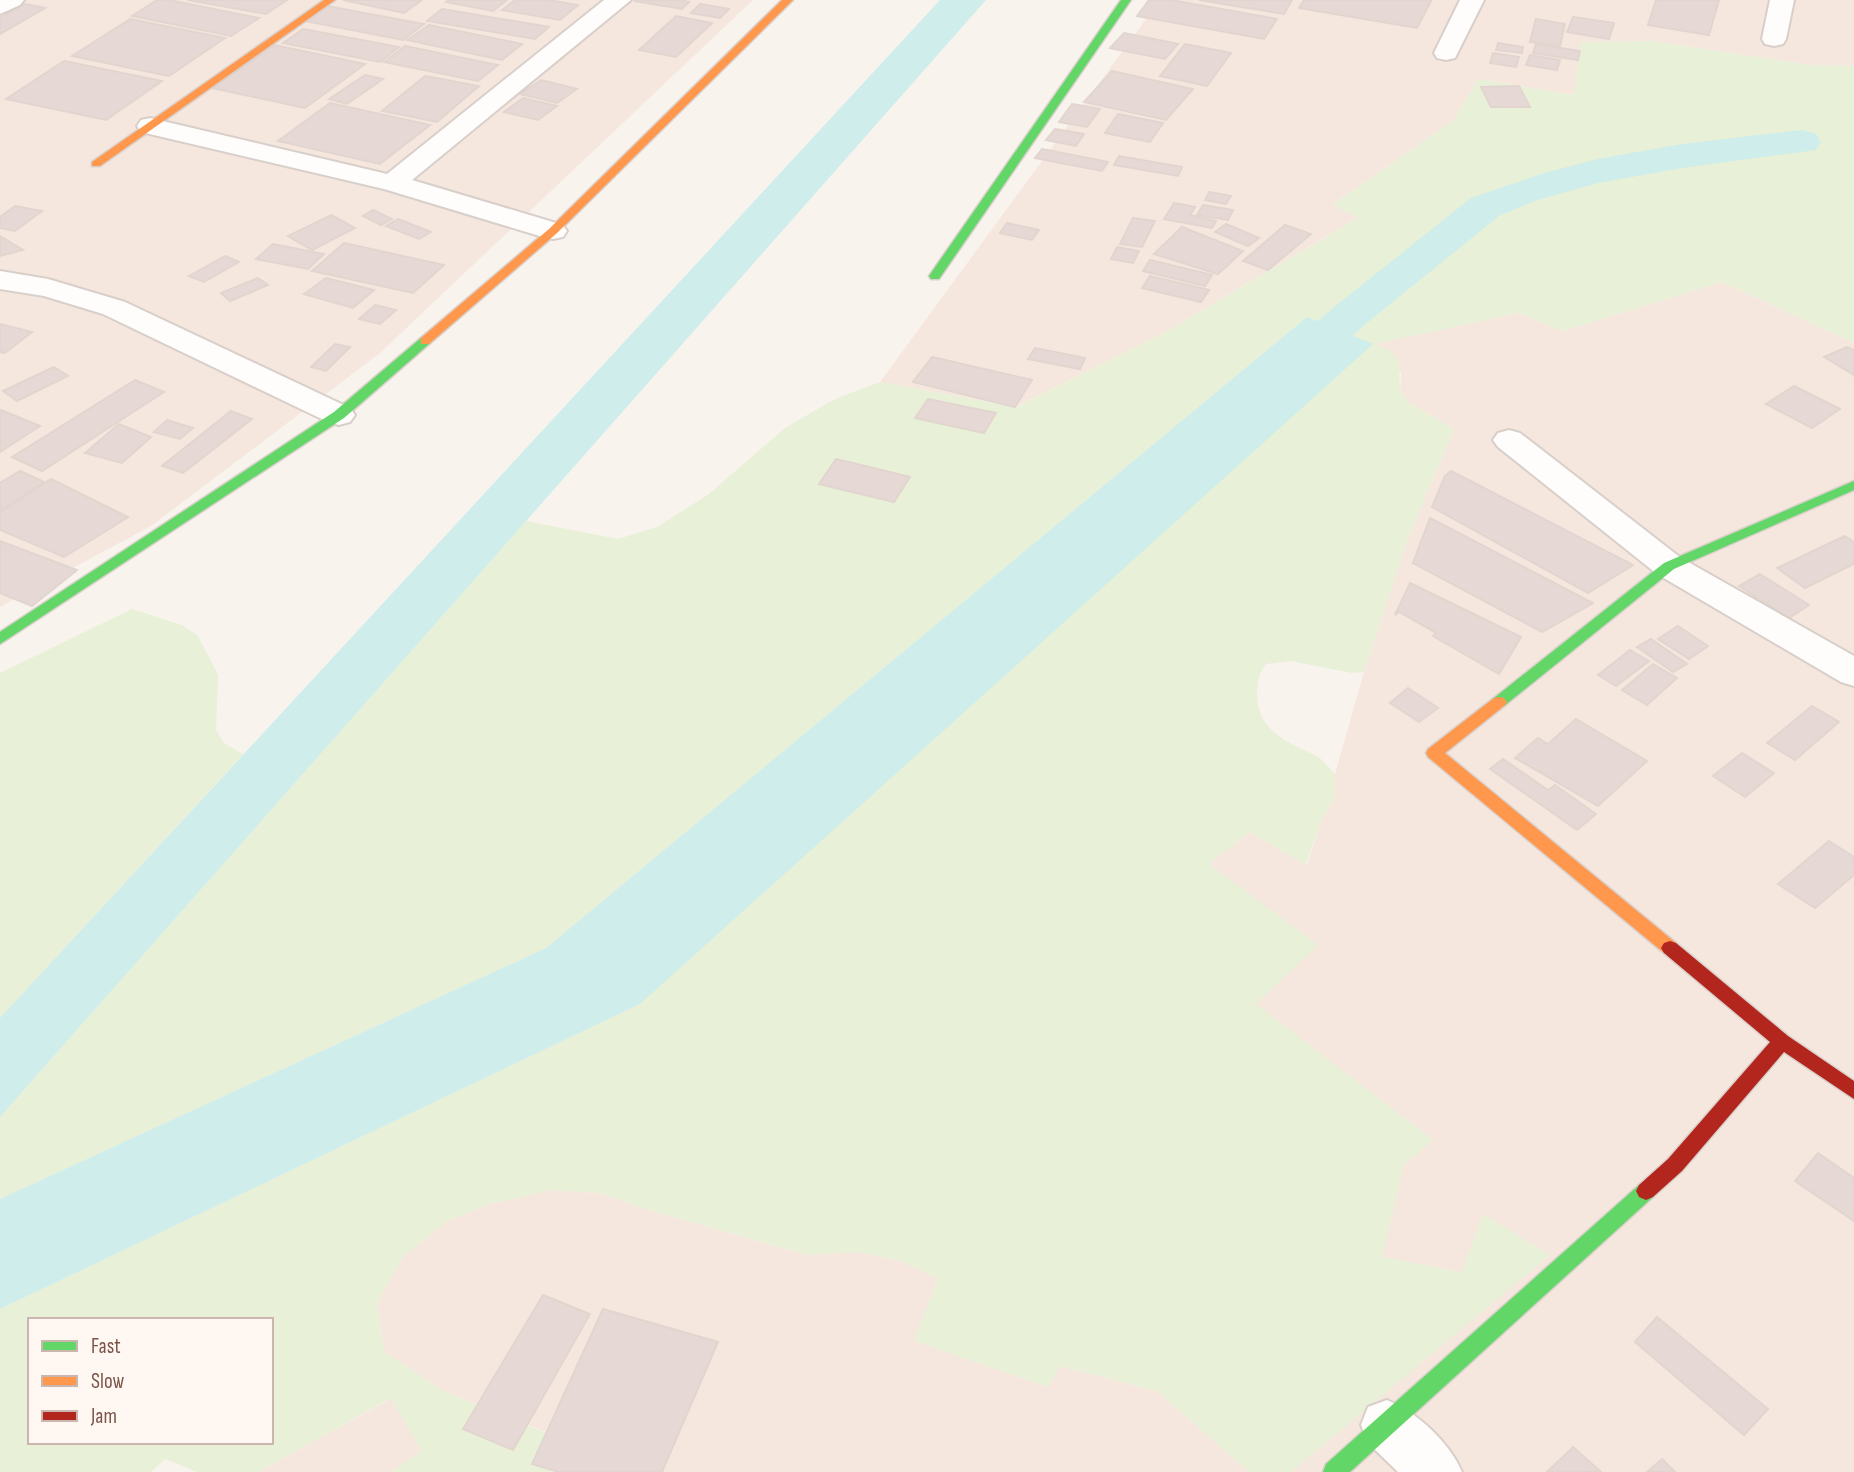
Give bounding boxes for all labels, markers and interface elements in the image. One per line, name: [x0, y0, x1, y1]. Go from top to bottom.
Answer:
legend: [28, 1318, 273, 1444]
text: Fast: [91, 1334, 121, 1359]
text: Slow: [91, 1369, 125, 1394]
text: Jam: [90, 1404, 117, 1429]

